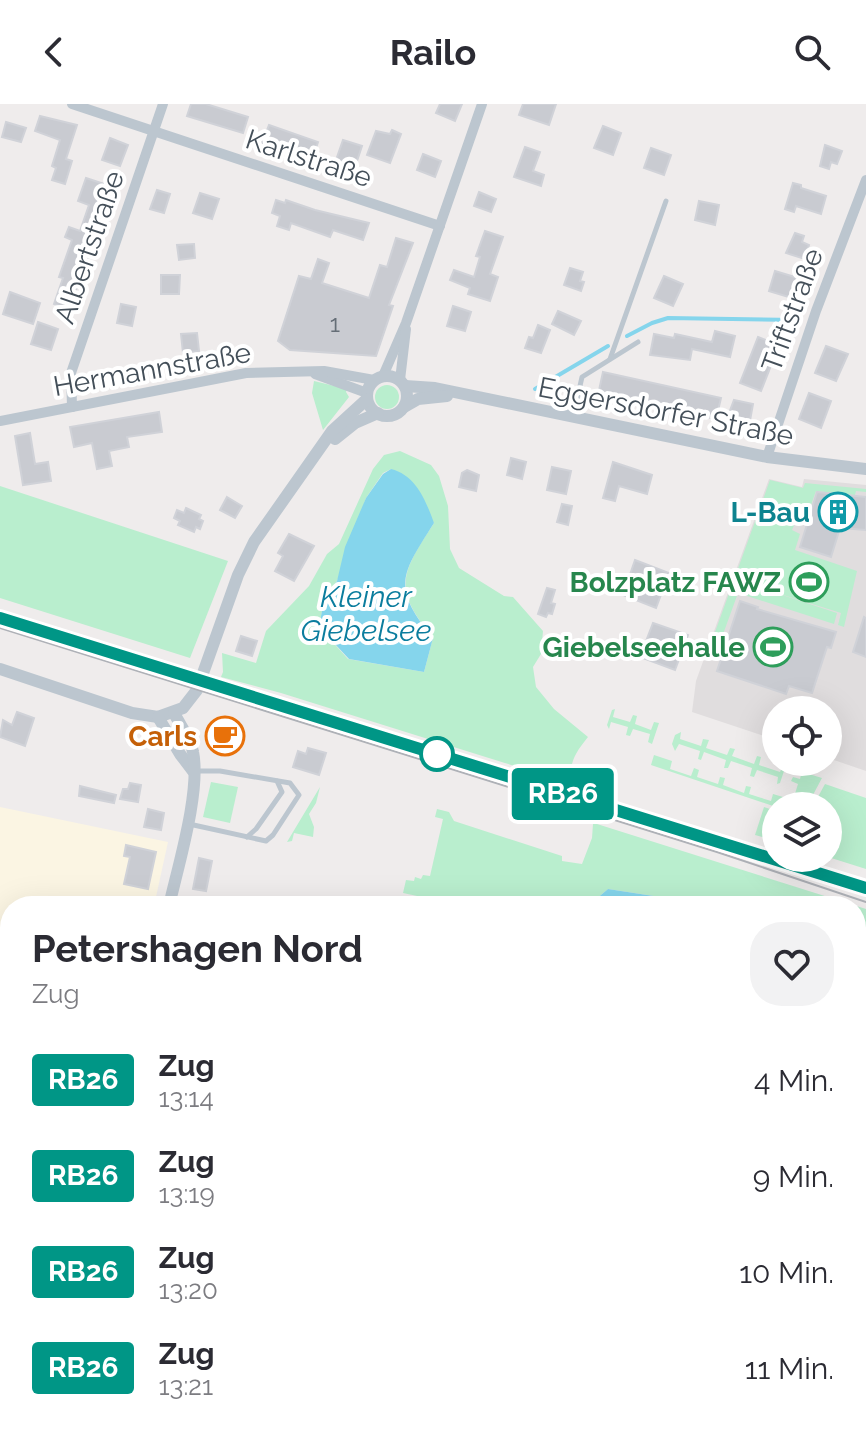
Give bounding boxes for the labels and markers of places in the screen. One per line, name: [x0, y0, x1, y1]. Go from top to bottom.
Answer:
building icon: L-Bau: [817, 491, 859, 533]
place label: L-Bau: [730, 496, 810, 529]
sports icon: Bolzplatz FAWZ: [788, 561, 830, 603]
place label: Bolzplatz FAWZ: [570, 566, 781, 599]
sports icon: Giebelseehalle: [752, 626, 794, 668]
place label: Giebelseehalle: [543, 631, 745, 664]
cafe icon: Carls: [204, 715, 246, 757]
place label: Carls: [128, 720, 197, 753]
unlabelled marker: [420, 737, 454, 771]

